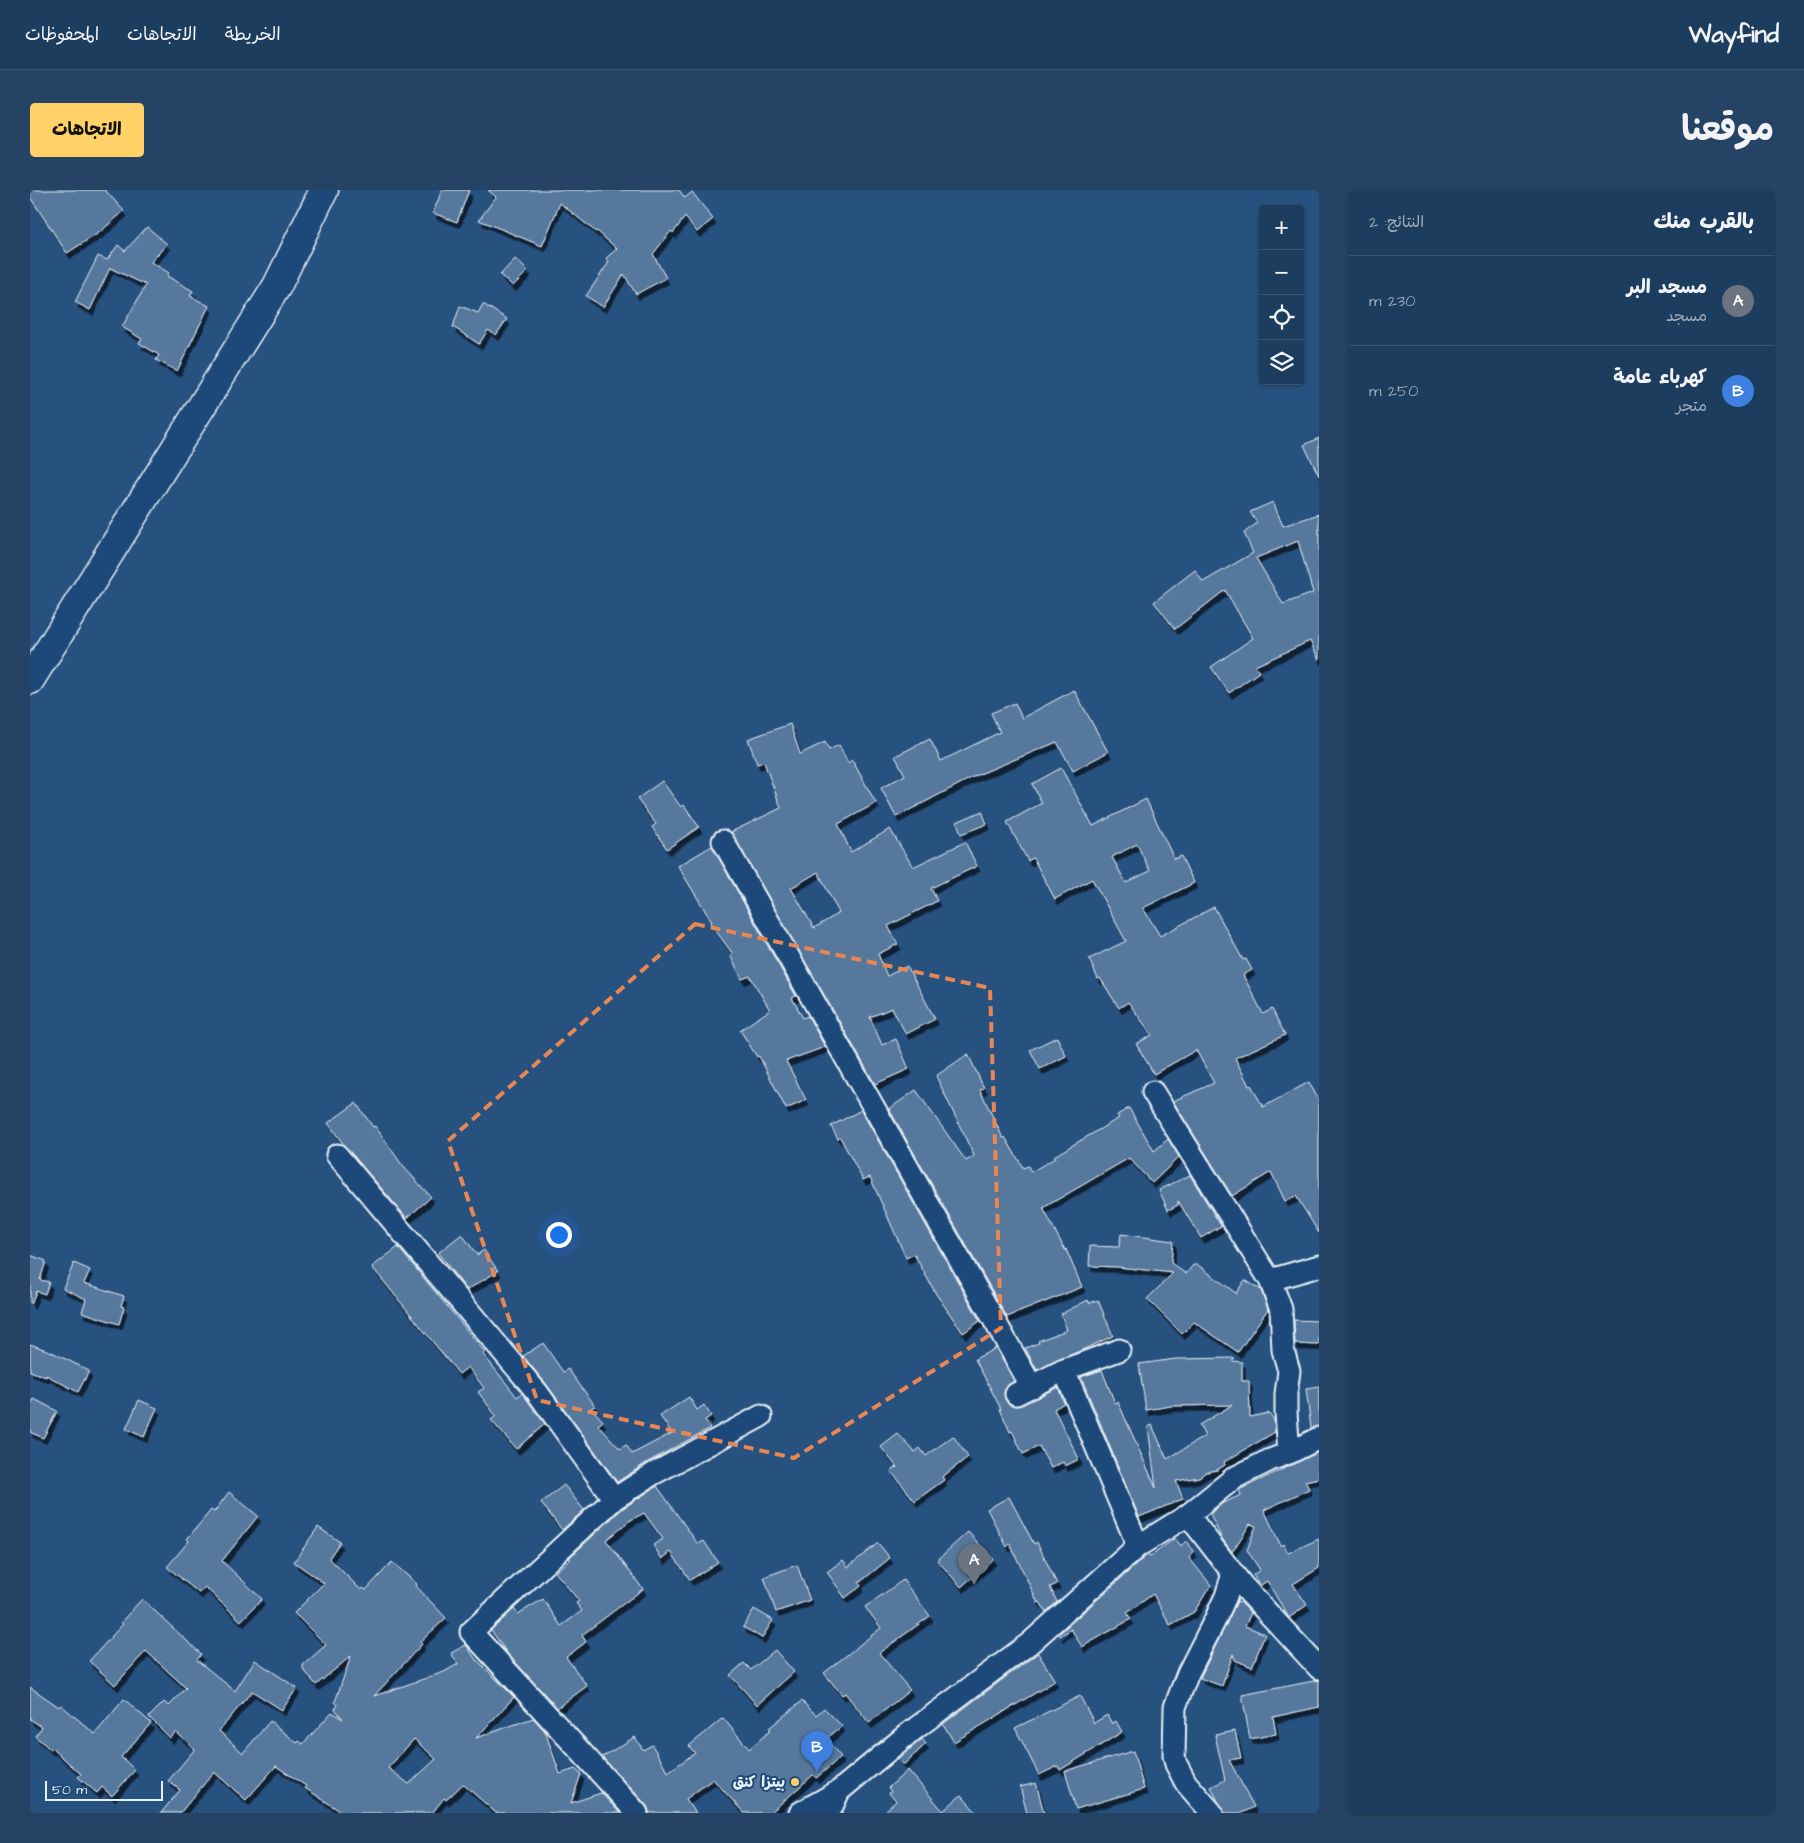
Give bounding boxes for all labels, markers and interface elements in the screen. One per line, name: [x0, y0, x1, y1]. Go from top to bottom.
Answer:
text: Wayfind: [1689, 18, 1779, 52]
text: المحفوظات: [25, 22, 99, 47]
text: الاتجاهات: [127, 22, 197, 47]
text: الخريطة: [225, 22, 281, 47]
button: الاتجاهات: [30, 103, 144, 157]
text: موقعنا: [1681, 105, 1774, 154]
map controls: [1259, 205, 1304, 385]
button: +: [1259, 205, 1304, 250]
text: بالقرب منك: [1653, 207, 1754, 236]
text: النتائج: 2: [1369, 211, 1424, 233]
button: −: [1259, 250, 1304, 295]
text: مسجد البر: [1627, 274, 1707, 301]
text: 230 m: [1369, 290, 1415, 312]
text: A: [1733, 290, 1743, 312]
button: locate: [1259, 295, 1304, 340]
text: مسجد: [1666, 305, 1707, 327]
button: layers: [1259, 340, 1304, 385]
text: كهرباء عامة: [1613, 364, 1707, 391]
text: 250 m: [1369, 380, 1418, 402]
text: B: [1732, 380, 1744, 402]
text: متجر: [1676, 395, 1707, 417]
your location: [546, 1222, 572, 1248]
pin: A: [958, 1544, 990, 1585]
pin: B: [801, 1731, 833, 1772]
place label: بيتزا كنق: [733, 1772, 785, 1793]
marker: بيتزا كنق: [789, 1776, 801, 1788]
scale bar: [45, 1778, 162, 1801]
text: 50 m: [52, 1780, 87, 1800]

